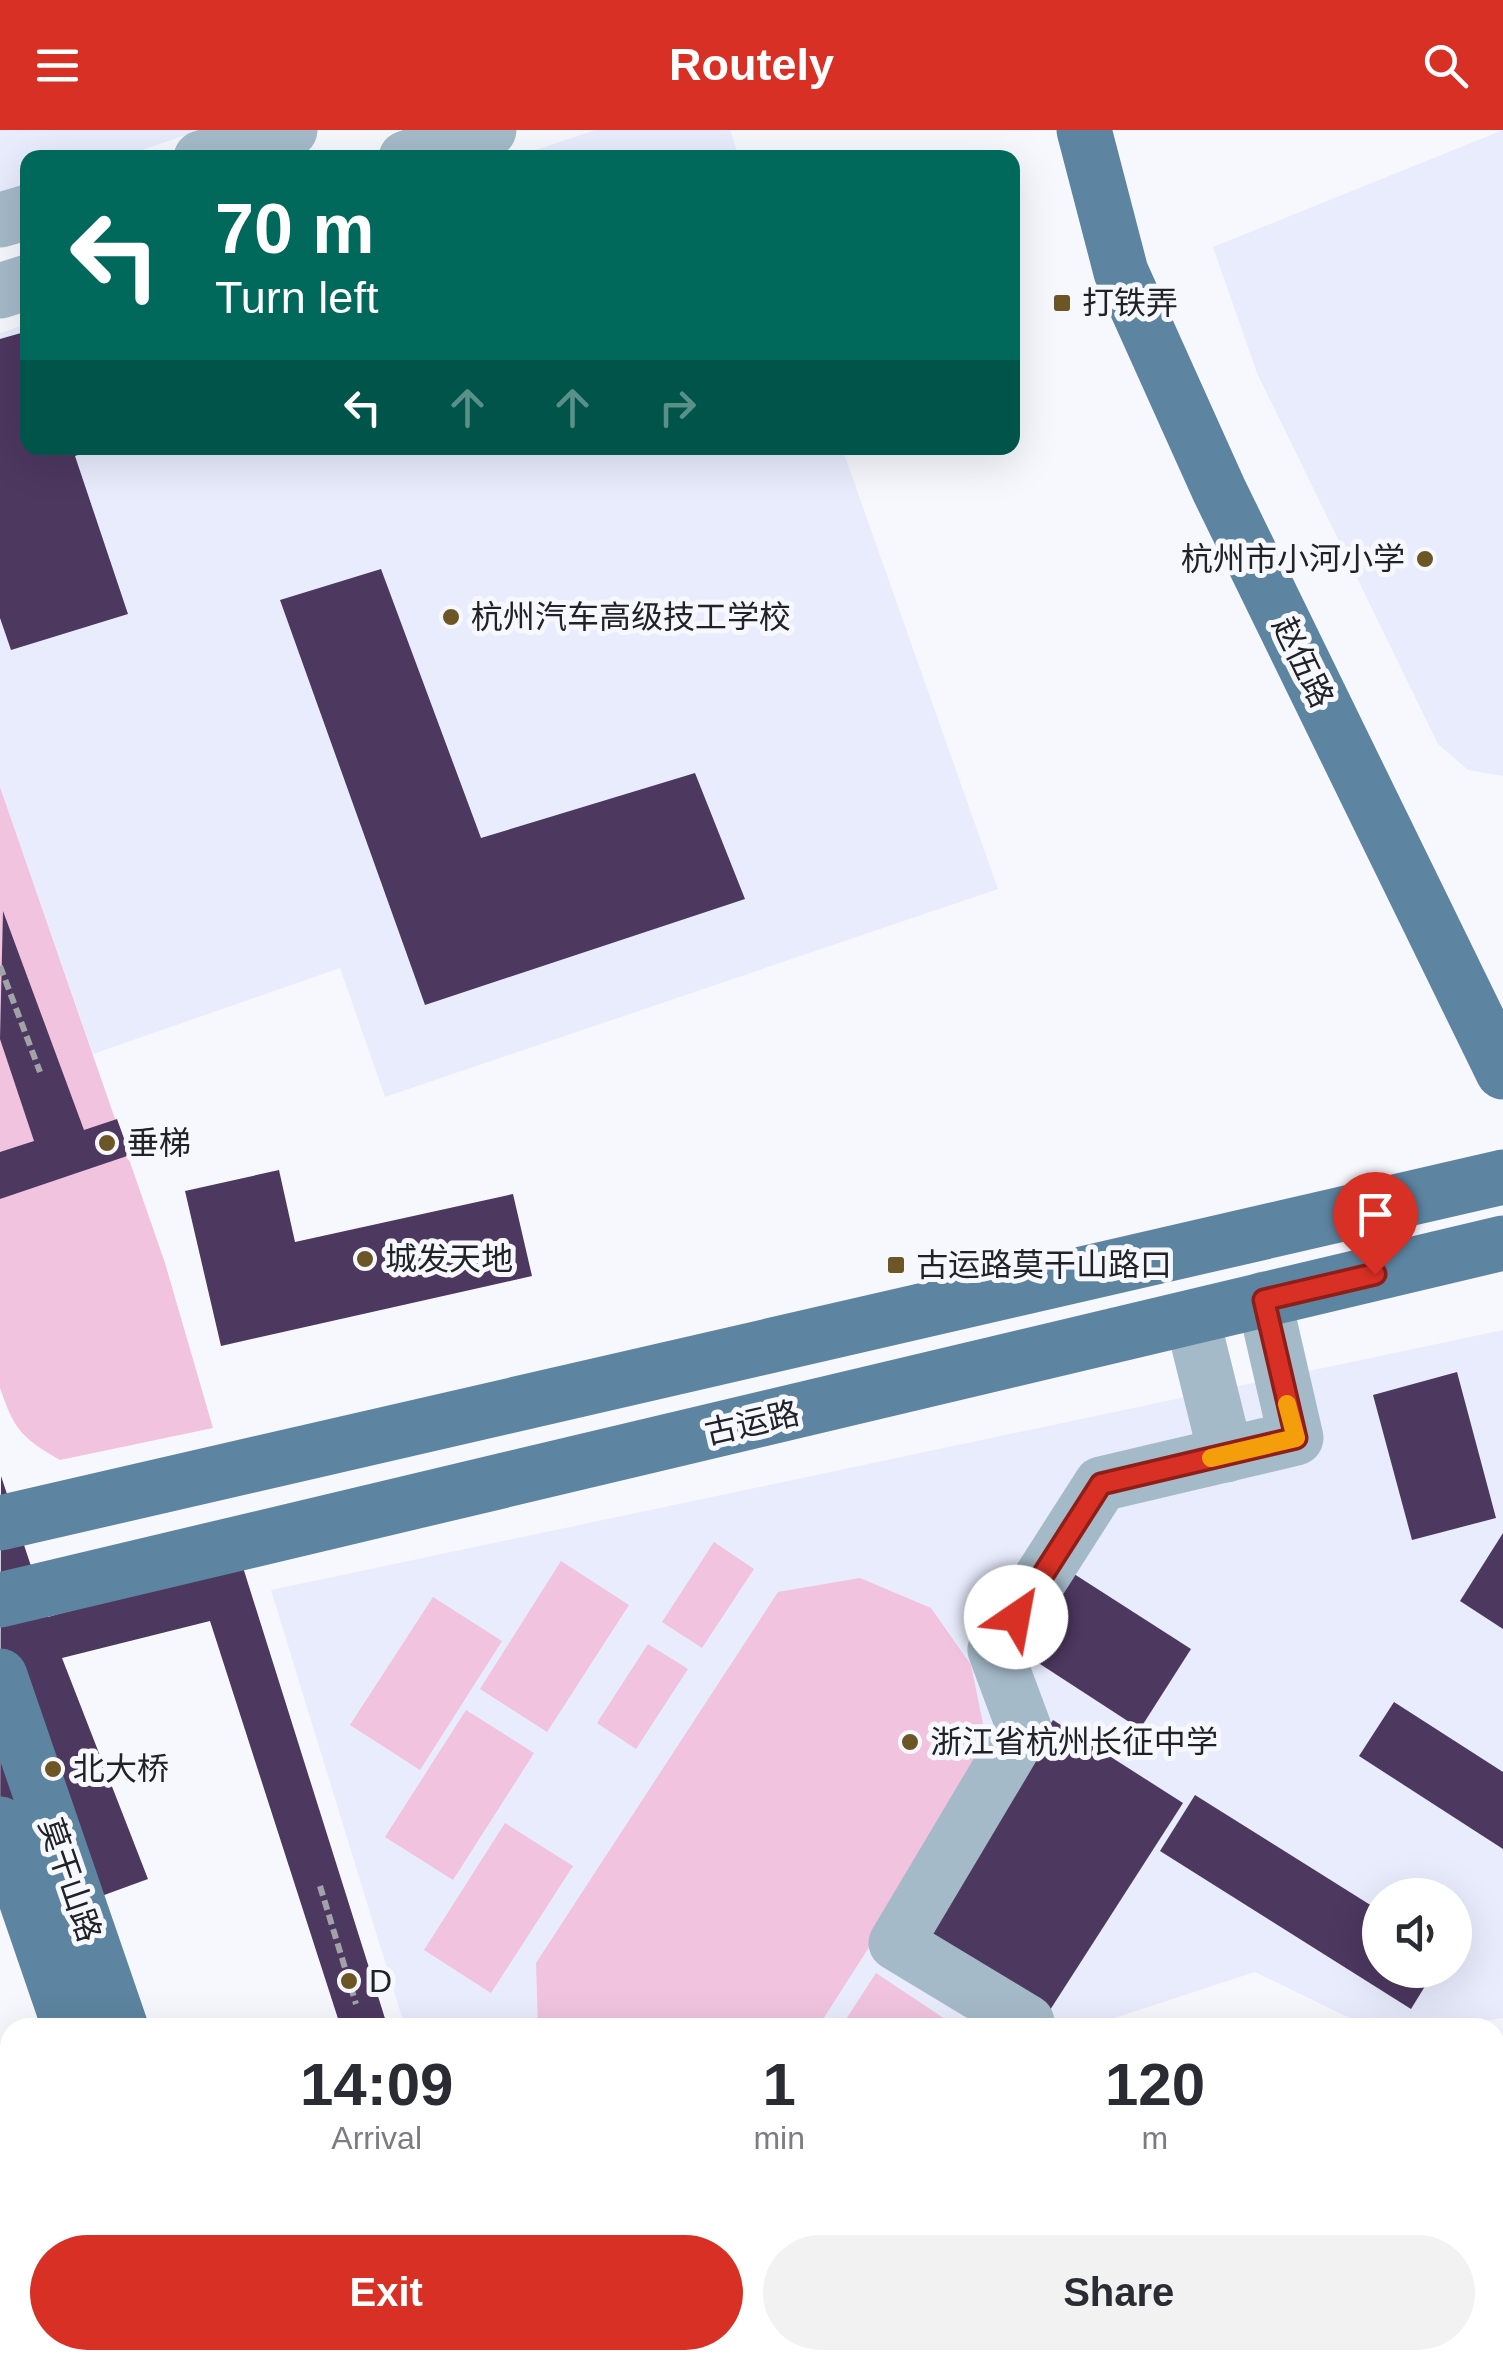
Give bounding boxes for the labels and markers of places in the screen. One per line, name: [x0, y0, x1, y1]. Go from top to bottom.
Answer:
place label: 打铁弄: [1082, 285, 1178, 321]
marker: 打铁弄: [1051, 292, 1073, 314]
place label: 杭州市小河小学: [1181, 541, 1405, 577]
marker: 杭州市小河小学: [1414, 548, 1436, 570]
place label: 杭州汽车高级技工学校: [471, 599, 791, 635]
marker: 杭州汽车高级技工学校: [440, 606, 462, 628]
place label: 垂梯: [127, 1125, 191, 1161]
marker: 垂梯: [96, 1132, 118, 1154]
pin: [1333, 1172, 1418, 1275]
place label: 城发天地: [385, 1241, 513, 1277]
place label: 古运路莫干山路口: [916, 1247, 1172, 1283]
marker: 城发天地: [354, 1248, 376, 1270]
marker: 古运路莫干山路口: [885, 1254, 907, 1276]
place label: 浙江省杭州长征中学: [930, 1724, 1218, 1760]
marker: 浙江省杭州长征中学: [899, 1731, 921, 1753]
place label: 北大桥: [73, 1751, 169, 1787]
marker: 北大桥: [42, 1758, 64, 1780]
place label: D: [369, 1963, 392, 1999]
marker: D: [338, 1970, 360, 1992]

